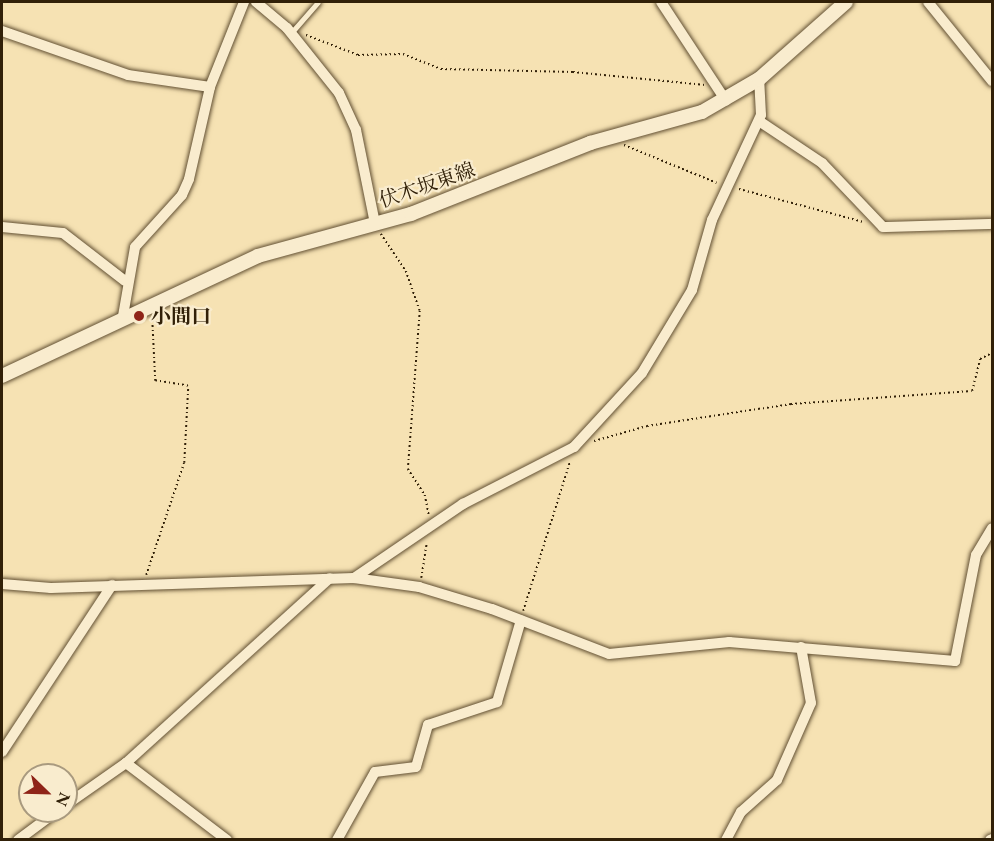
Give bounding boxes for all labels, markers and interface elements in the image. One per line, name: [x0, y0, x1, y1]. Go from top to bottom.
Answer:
street label: 伏木坂東線: [376, 157, 478, 213]
place label: 小間口: [151, 304, 211, 328]
marker: 小間口: [132, 309, 146, 323]
north arrow: [18, 763, 78, 823]
text: N: [51, 789, 75, 810]

